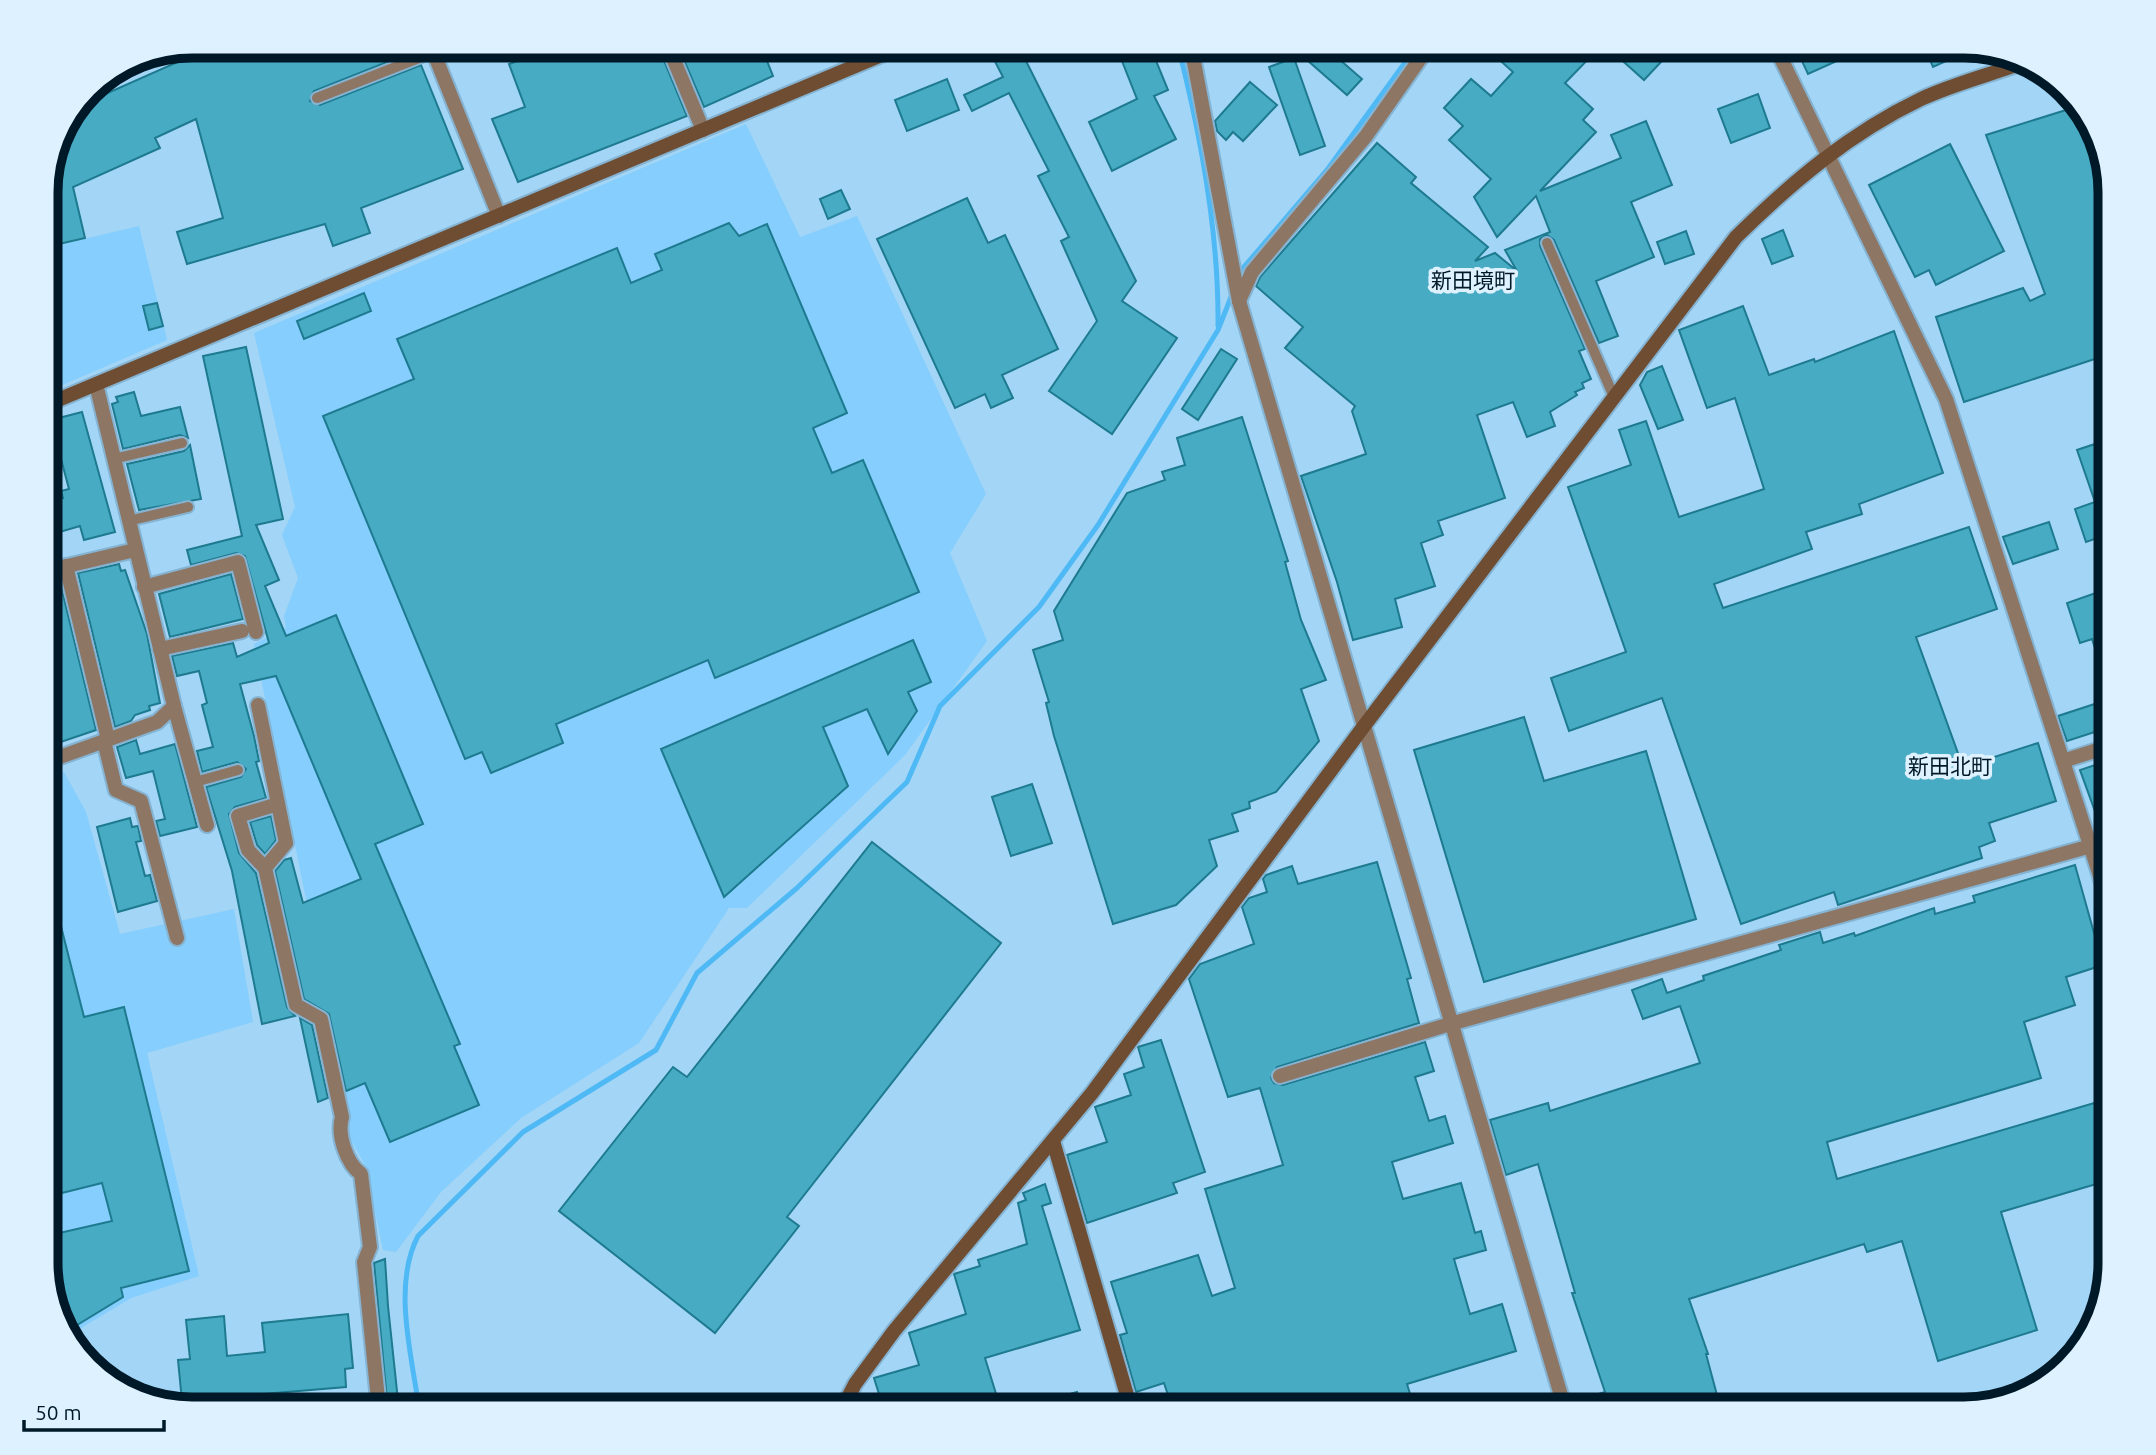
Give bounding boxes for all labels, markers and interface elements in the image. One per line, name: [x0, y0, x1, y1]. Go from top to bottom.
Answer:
district label: 新田境町: [1431, 268, 1515, 292]
district label: 新田北町: [1908, 754, 1992, 778]
scale bar: [24, 1388, 164, 1432]
text: 50 m: [35, 1400, 82, 1424]

